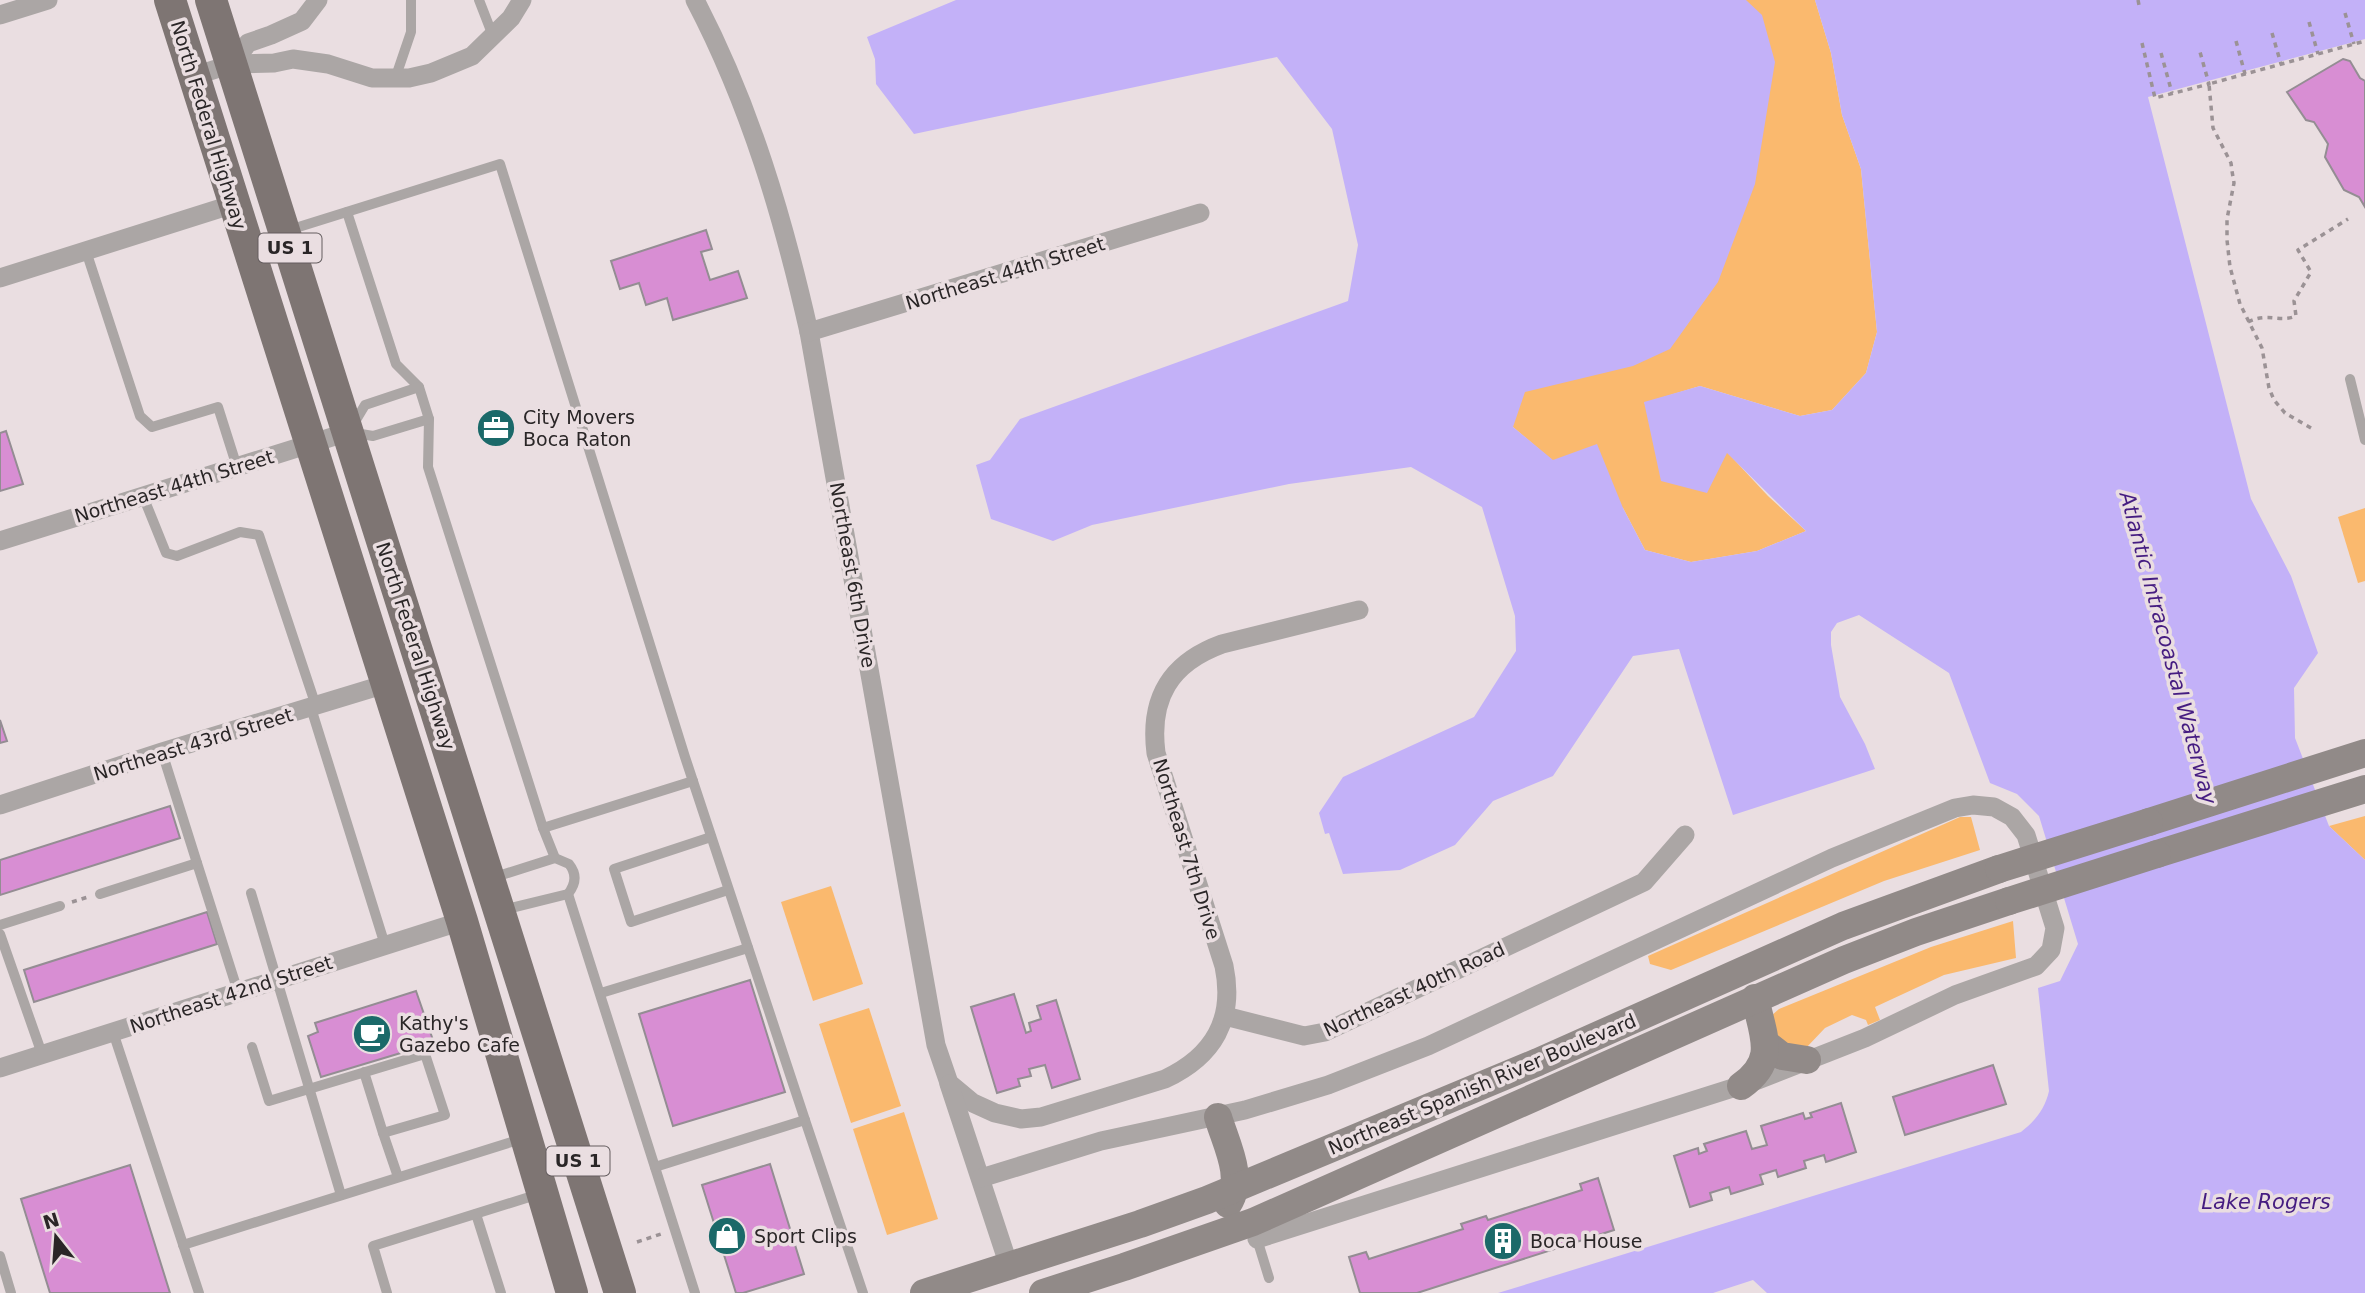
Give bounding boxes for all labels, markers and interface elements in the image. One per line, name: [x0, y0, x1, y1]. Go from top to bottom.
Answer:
street label: North Federal Highway: [167, 18, 251, 232]
street label: Northeast 44th Street: [903, 232, 1107, 314]
road number: US 1: [258, 234, 322, 262]
place label: City Movers Boca Raton: [523, 406, 635, 450]
office icon: City Movers Boca Raton: [475, 407, 517, 449]
street label: Northeast 44th Street: [72, 445, 276, 527]
street label: Northeast 6th Drive: [826, 480, 880, 670]
water label: Atlantic Intracoastal Waterway: [2114, 487, 2221, 808]
street label: North Federal Highway: [372, 539, 460, 753]
street label: Northeast 43rd Street: [91, 703, 295, 785]
street label: Northeast 7th Drive: [1149, 756, 1225, 942]
street label: Northeast 40th Road: [1320, 937, 1508, 1041]
street label: Northeast 42nd Street: [127, 951, 335, 1037]
street label: Northeast Spanish River Boulevard: [1325, 1009, 1639, 1159]
place label: Kathy's Gazebo Cafe: [399, 1012, 520, 1056]
cafe icon: Kathy's Gazebo Cafe: [351, 1013, 393, 1055]
road number: US 1: [546, 1146, 610, 1176]
water label: Lake Rogers: [2201, 1190, 2331, 1214]
north arrow: [21, 1202, 91, 1272]
text: N: [40, 1208, 62, 1234]
shop icon: Sport Clips: [706, 1215, 748, 1257]
building icon: Boca House: [1482, 1220, 1524, 1262]
place label: Sport Clips: [754, 1225, 857, 1247]
place label: Boca House: [1530, 1230, 1642, 1252]

